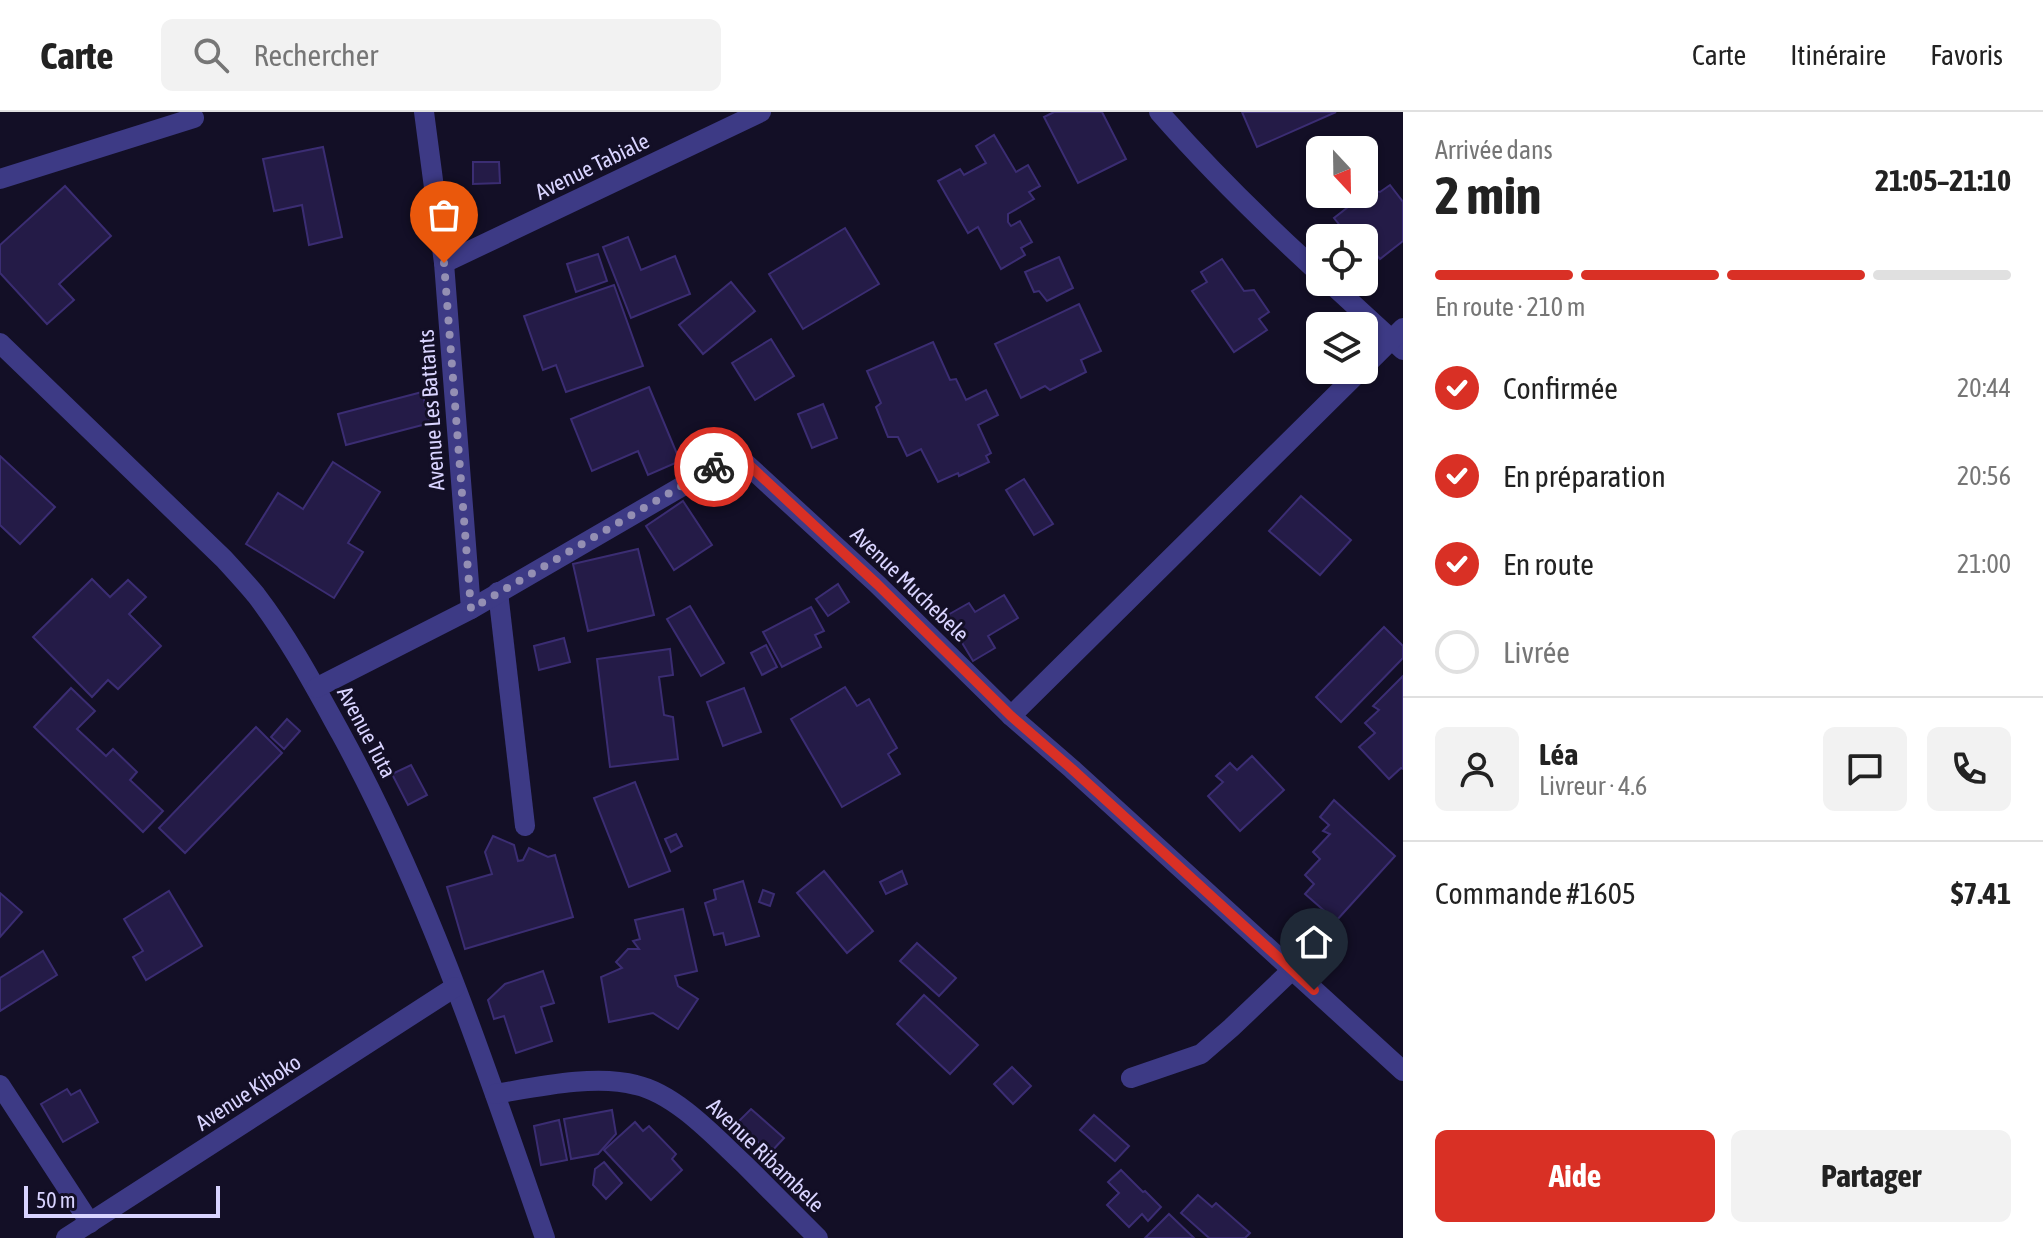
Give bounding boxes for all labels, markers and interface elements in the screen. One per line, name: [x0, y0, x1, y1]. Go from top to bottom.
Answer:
search box: [161, 19, 721, 91]
icon: search: [189, 33, 233, 77]
text: Carte: [40, 34, 113, 77]
text: Rechercher: [253, 38, 378, 72]
text: Carte: [1692, 39, 1746, 71]
text: Itinéraire: [1790, 39, 1886, 71]
text: Favoris: [1930, 39, 2003, 71]
street label: Avenue Tabiale: [531, 127, 653, 205]
text: Arrivée dans: [1435, 135, 1553, 165]
north arrow: [1306, 136, 1378, 208]
map controls: [1306, 136, 1378, 384]
text: 21:05–21:10: [1875, 163, 2011, 197]
text: 2 min: [1435, 165, 1541, 225]
pin: [410, 181, 478, 263]
icon: bag: [422, 193, 466, 237]
button: locate: [1306, 224, 1378, 296]
text: En route · 210 m: [1435, 292, 1585, 322]
button: layers: [1306, 312, 1378, 384]
street label: Avenue Les Battants: [412, 328, 450, 491]
icon: check: [1435, 366, 1479, 410]
text: Confirmée: [1503, 371, 1618, 405]
text: 20:44: [1957, 373, 2011, 403]
courier: [674, 427, 754, 507]
icon: bike: [692, 445, 736, 489]
icon: check: [1435, 454, 1479, 498]
text: En préparation: [1503, 459, 1666, 493]
text: 20:56: [1957, 461, 2011, 491]
street label: Avenue Muchebele: [846, 521, 974, 647]
icon: check: [1435, 542, 1479, 586]
text: En route: [1503, 547, 1594, 581]
text: 21:00: [1957, 549, 2011, 579]
text: Livrée: [1503, 635, 1570, 669]
street label: Avenue Tuta: [332, 682, 402, 782]
button: person: [1435, 727, 1519, 811]
button: chat: [1823, 727, 1907, 811]
button: phone: [1927, 727, 2011, 811]
text: Léa: [1539, 737, 1578, 771]
text: Livreur · 4.6: [1539, 771, 1647, 801]
text: Commande #1605: [1435, 876, 1636, 910]
text: $7.41: [1951, 876, 2011, 910]
pin: [1280, 908, 1348, 990]
icon: home: [1292, 920, 1336, 964]
street label: Avenue Kiboko: [191, 1048, 305, 1136]
street label: Avenue Ribambele: [702, 1093, 830, 1217]
button: Aide: [1435, 1130, 1715, 1222]
button: Partager: [1731, 1130, 2011, 1222]
scale bar: [24, 1182, 220, 1218]
text: 50 m: [36, 1187, 76, 1213]

